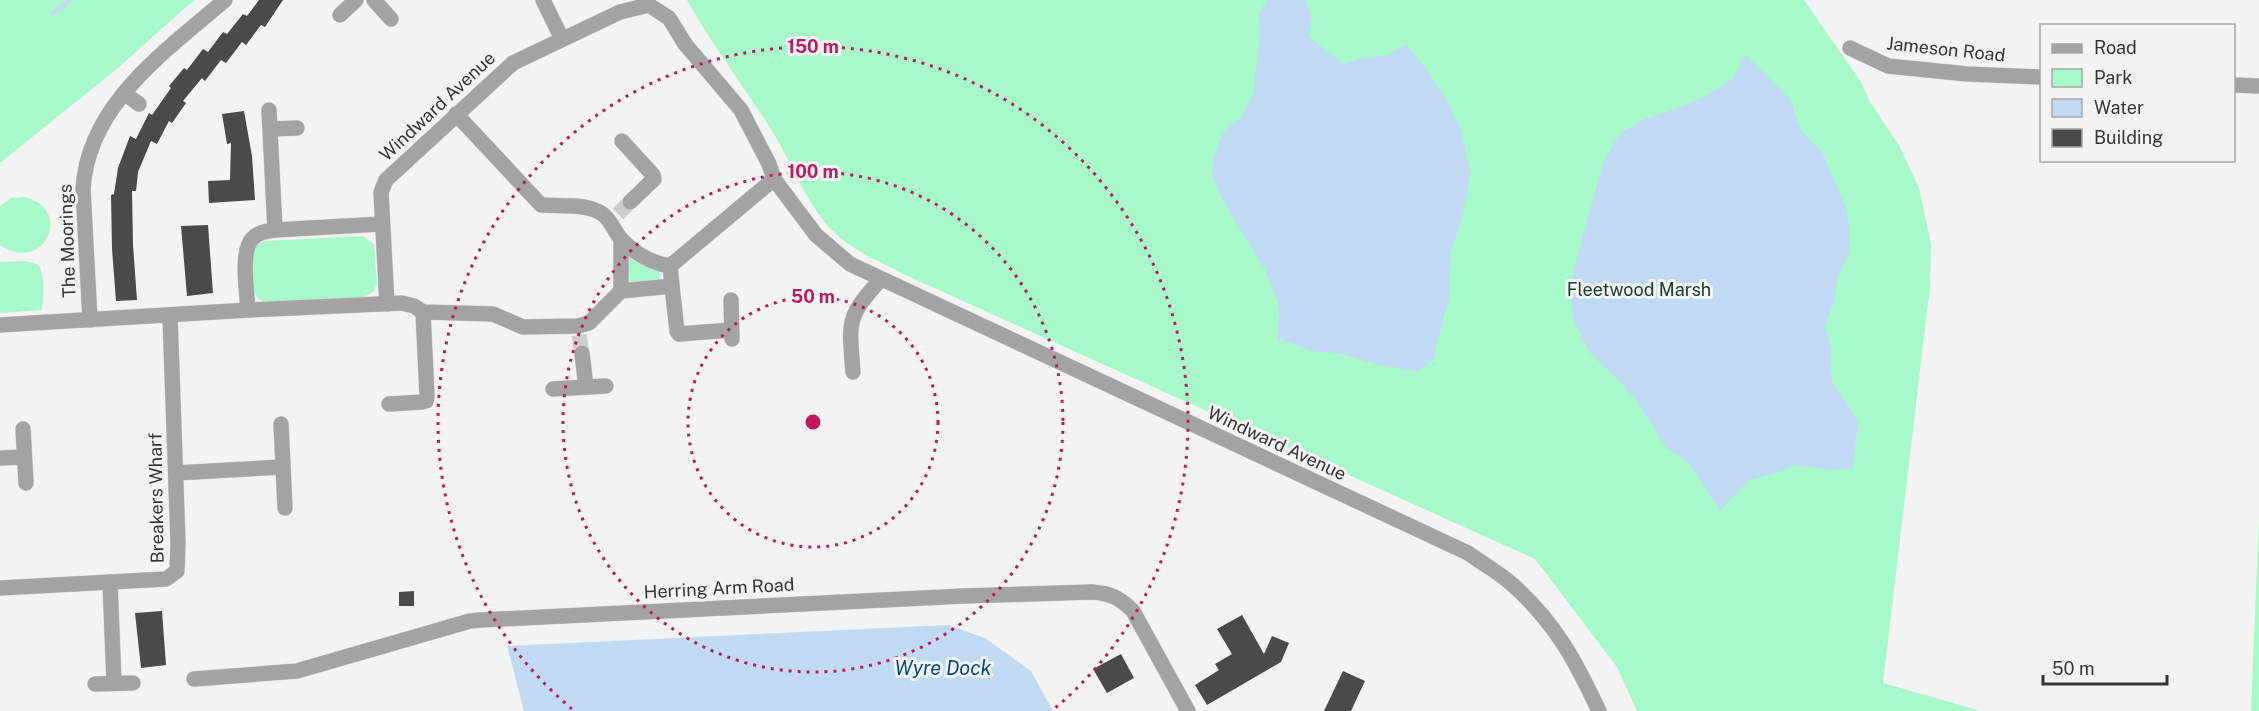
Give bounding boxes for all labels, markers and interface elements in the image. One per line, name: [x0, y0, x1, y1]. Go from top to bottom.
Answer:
legend: [2040, 24, 2235, 162]
street label: Jameson Road: [1886, 32, 2006, 66]
text: 150 m: [787, 36, 839, 57]
text: Road: [2094, 37, 2137, 58]
street label: Windward Avenue: [375, 47, 499, 165]
text: Park: [2094, 67, 2132, 88]
text: Water: [2094, 97, 2144, 118]
text: Building: [2094, 127, 2163, 148]
text: 100 m: [787, 161, 839, 182]
street label: The Moorings: [55, 184, 79, 298]
park label: Fleetwood Marsh: [1567, 279, 1711, 300]
text: 50 m: [791, 286, 835, 307]
street label: Windward Avenue: [1204, 402, 1350, 484]
centre of rings: [803, 412, 823, 432]
street label: Breakers Wharf: [144, 432, 168, 564]
street label: Herring Arm Road: [643, 574, 795, 602]
scale bar: [2043, 648, 2168, 686]
water label: Wyre Dock: [895, 656, 992, 680]
text: 50 m: [2052, 658, 2095, 679]

